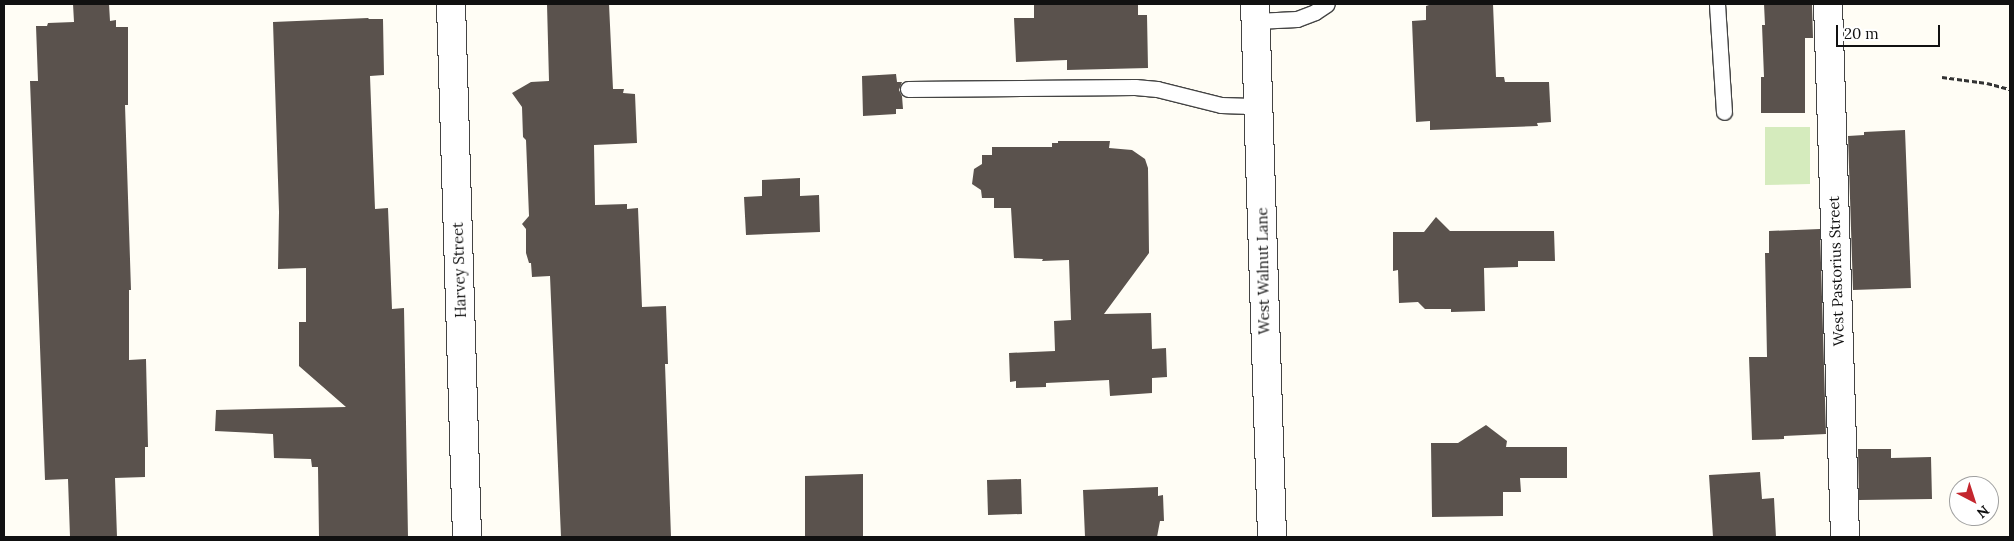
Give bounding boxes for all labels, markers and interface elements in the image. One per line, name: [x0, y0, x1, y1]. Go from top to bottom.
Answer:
scale bar: [1839, 15, 1943, 47]
text: 20 m: [1844, 24, 1879, 43]
street label: West Pastorius Street: [1824, 195, 1848, 347]
street label: West Walnut Lane: [1253, 207, 1273, 335]
street label: Harvey Street: [448, 222, 470, 318]
north arrow: [1949, 476, 1999, 526]
text: N: [1973, 501, 1993, 522]

